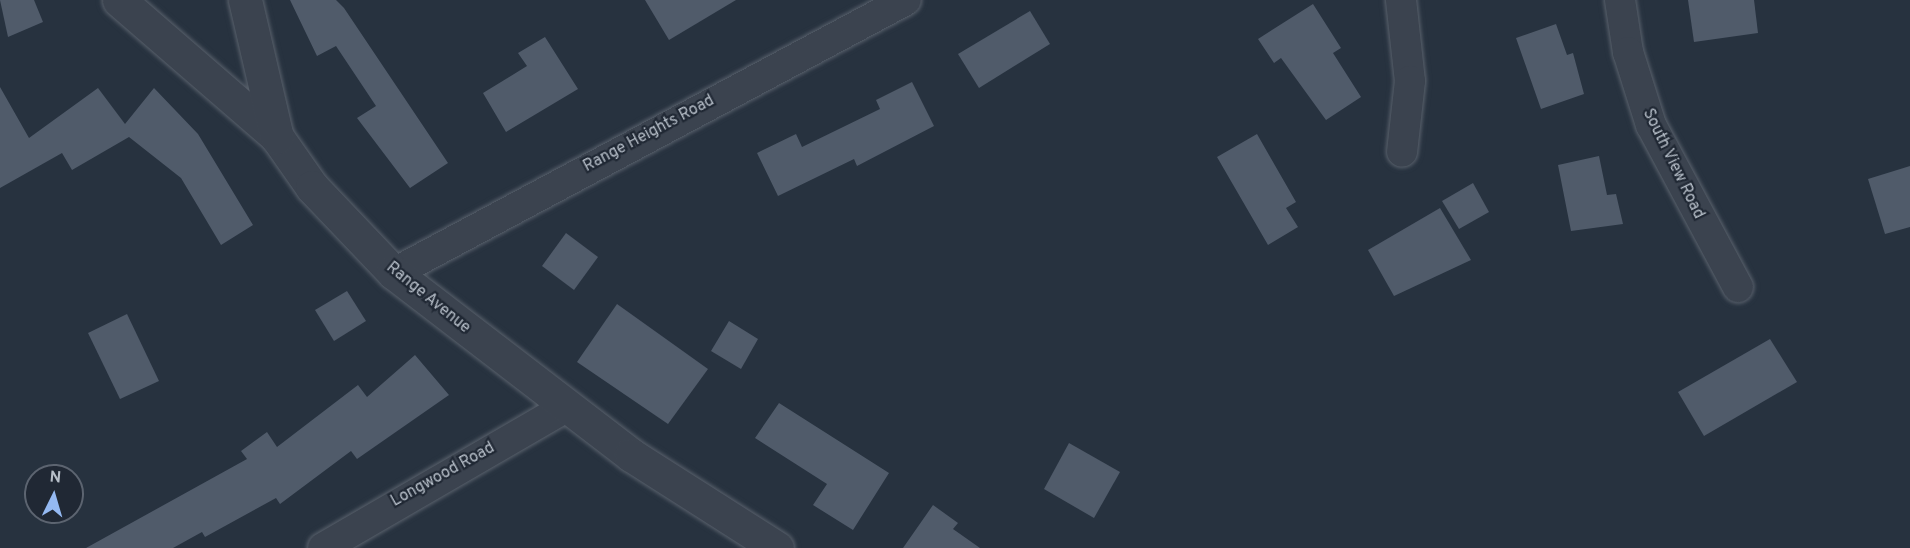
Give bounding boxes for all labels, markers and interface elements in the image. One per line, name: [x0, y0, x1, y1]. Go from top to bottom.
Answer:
street label: Range Heights Road: [580, 91, 718, 177]
street label: South View Road: [1638, 105, 1708, 223]
street label: Range Avenue: [382, 258, 474, 338]
street label: Longwood Road: [388, 439, 498, 511]
north arrow: [24, 464, 84, 524]
text: N: [49, 468, 62, 489]

